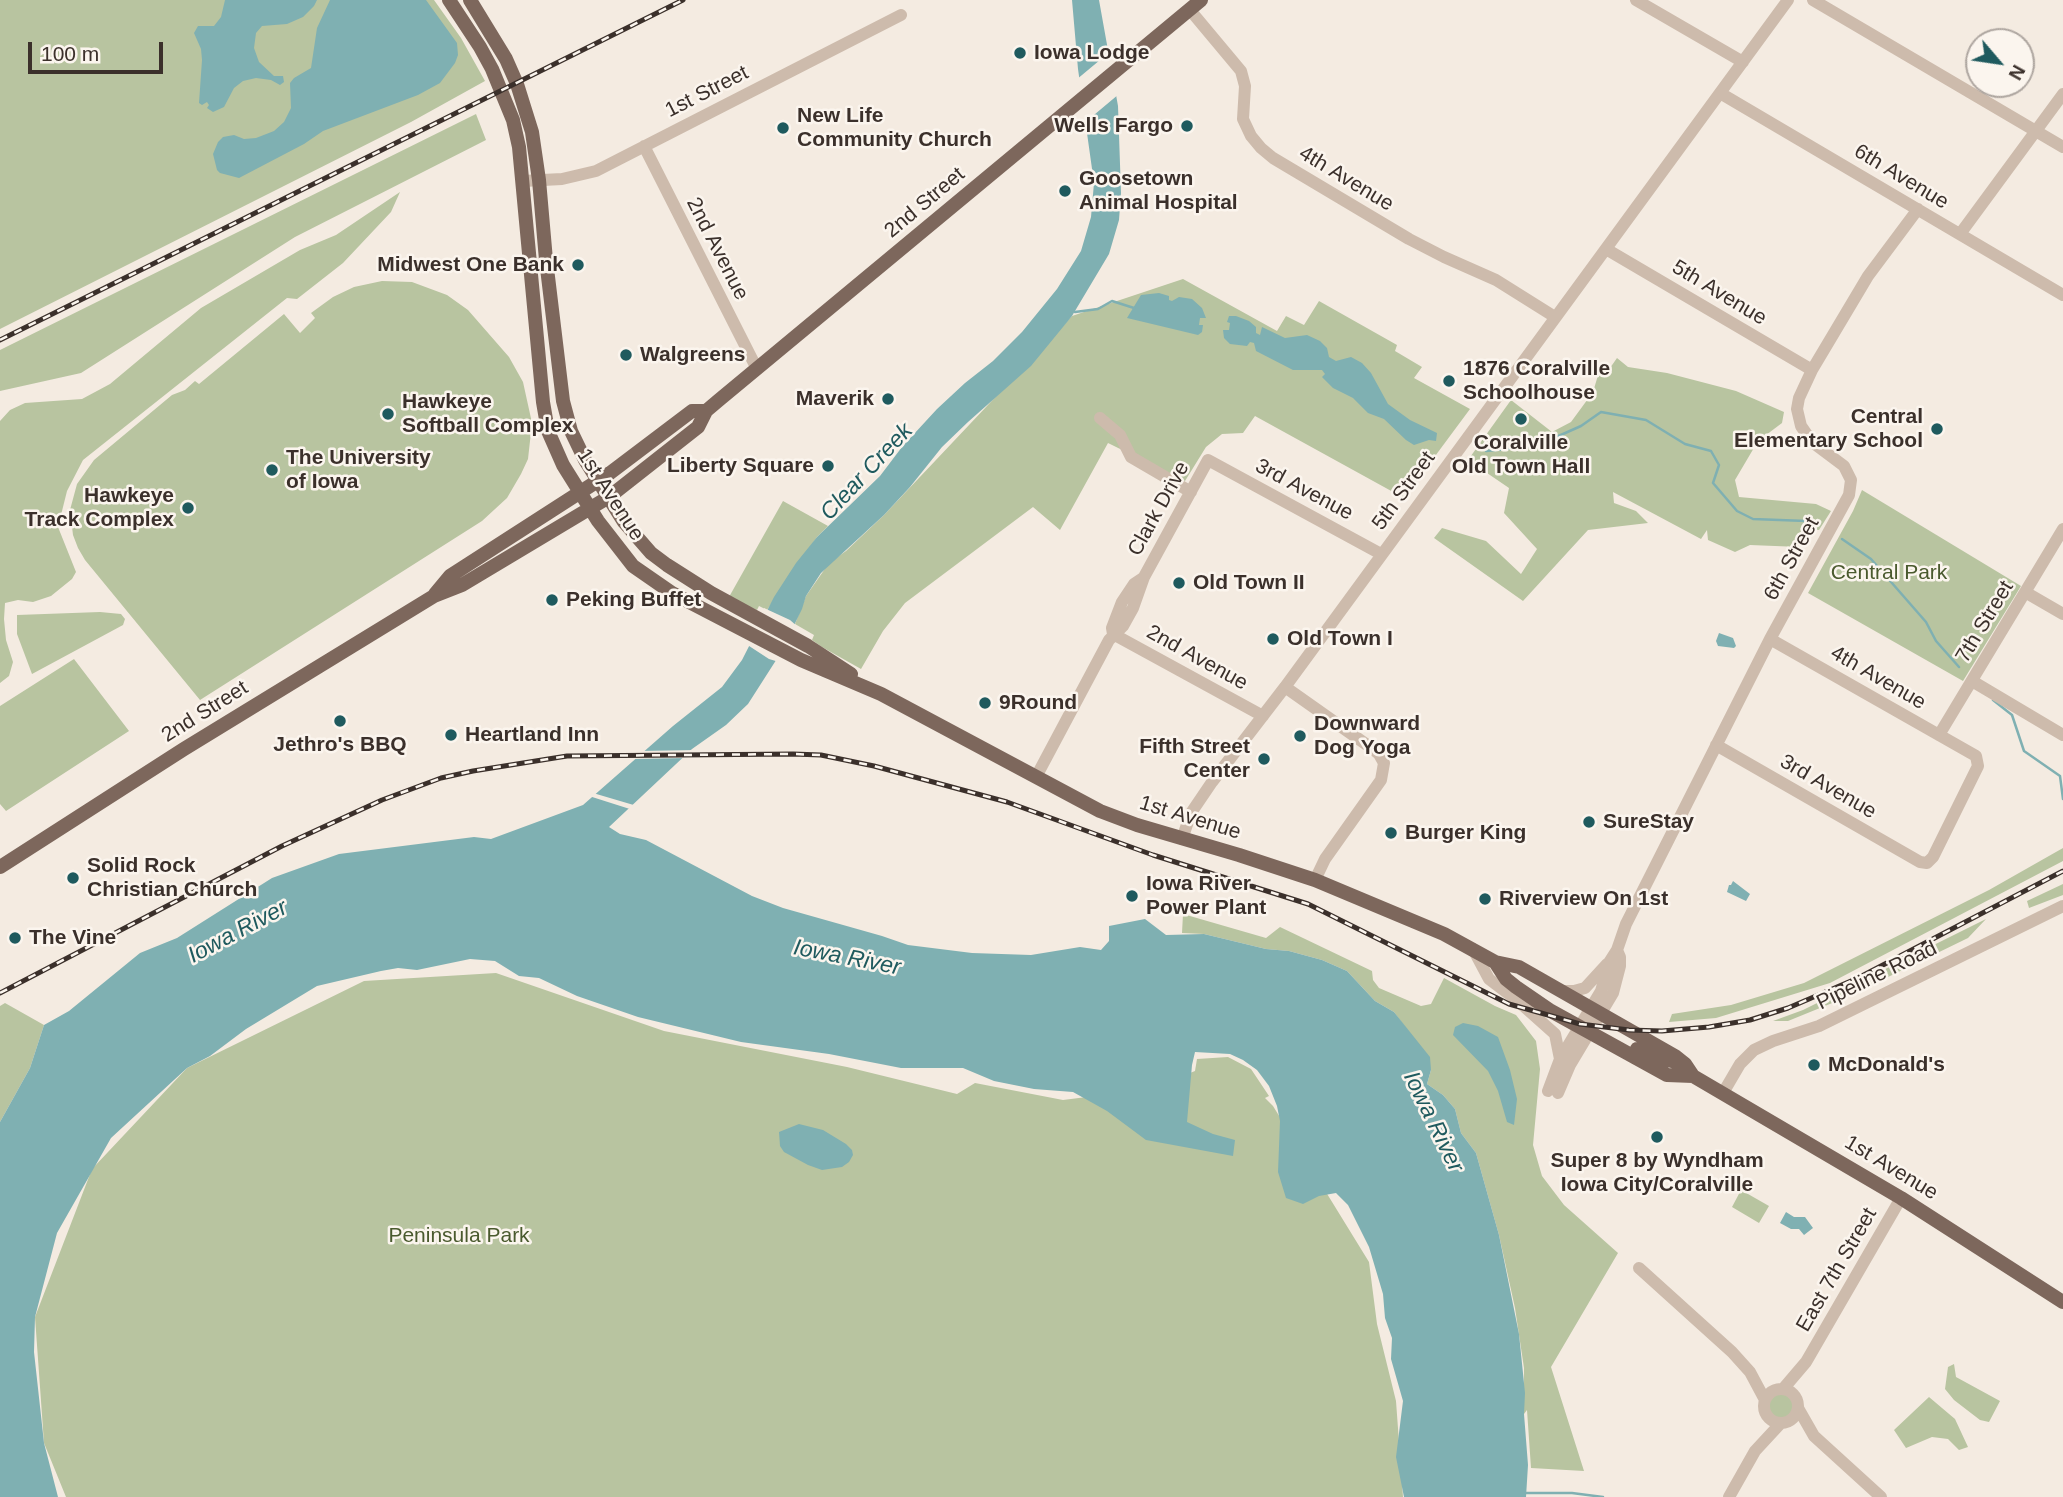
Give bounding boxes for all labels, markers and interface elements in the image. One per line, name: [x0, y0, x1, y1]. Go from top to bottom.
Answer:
scale bar: [32, 28, 166, 72]
north arrow: [1965, 28, 2035, 98]
place label: Iowa Lodge: [1034, 40, 1150, 66]
text: 100 m: [41, 42, 99, 65]
marker: Iowa Lodge: [1012, 45, 1028, 61]
street label: 1st Street: [661, 60, 753, 124]
text: N: [2005, 61, 2030, 84]
place label: New Life Community Church: [797, 103, 992, 153]
place label: Wells Fargo: [1054, 113, 1173, 139]
marker: Wells Fargo: [1179, 118, 1195, 134]
marker: New Life Community Church: [775, 120, 791, 136]
street label: 6th Avenue: [1849, 139, 1953, 215]
street label: 4th Avenue: [1294, 141, 1398, 217]
street label: 2nd Street: [880, 162, 970, 244]
place label: Goosetown Animal Hospital: [1079, 166, 1238, 216]
marker: Goosetown Animal Hospital: [1057, 183, 1073, 199]
street label: 2nd Avenue: [680, 194, 754, 304]
place label: Midwest One Bank: [377, 252, 564, 278]
street label: 5th Avenue: [1667, 255, 1771, 331]
marker: Midwest One Bank: [570, 257, 586, 273]
place label: Walgreens: [640, 342, 745, 368]
marker: Walgreens: [618, 347, 634, 363]
place label: 1876 Coralville Schoolhouse: [1463, 356, 1610, 406]
marker: 1876 Coralville Schoolhouse: [1441, 373, 1457, 389]
place label: Maverik: [796, 386, 874, 412]
place label: Hawkeye Softball Complex: [402, 389, 574, 439]
marker: Maverik: [880, 391, 896, 407]
place label: Central Elementary School: [1734, 404, 1923, 454]
marker: Hawkeye Softball Complex: [380, 406, 396, 422]
marker: Coralville Old Town Hall: [1513, 411, 1529, 427]
water label: Clear Creek: [815, 418, 919, 526]
marker: Central Elementary School: [1929, 421, 1945, 437]
place label: Coralville Old Town Hall: [1452, 430, 1590, 480]
street label: 1st Avenue: [571, 444, 649, 546]
place label: The University of Iowa: [286, 445, 431, 495]
street label: 5th Street: [1367, 447, 1441, 535]
place label: Liberty Square: [667, 453, 814, 479]
street label: 3rd Avenue: [1251, 454, 1357, 526]
street label: Clark Drive: [1123, 457, 1195, 561]
marker: Liberty Square: [820, 458, 836, 474]
marker: The University of Iowa: [264, 462, 280, 478]
place label: Hawkeye Track Complex: [25, 483, 174, 533]
marker: Hawkeye Track Complex: [180, 500, 196, 516]
street label: 6th Street: [1759, 513, 1825, 605]
park label: Central Park: [1831, 560, 1947, 586]
place label: Old Town II: [1193, 570, 1305, 596]
marker: Old Town II: [1171, 575, 1187, 591]
street label: 7th Street: [1951, 576, 2019, 668]
place label: Peking Buffet: [566, 587, 701, 613]
marker: Peking Buffet: [544, 592, 560, 608]
street label: 2nd Avenue: [1142, 620, 1252, 696]
place label: Old Town I: [1287, 626, 1393, 652]
marker: Old Town I: [1265, 631, 1281, 647]
street label: 4th Avenue: [1826, 641, 1930, 715]
street label: 2nd Street: [157, 676, 253, 748]
place label: 9Round: [999, 690, 1077, 716]
marker: 9Round: [977, 695, 993, 711]
place label: Downward Dog Yoga: [1314, 711, 1420, 761]
marker: Jethro's BBQ: [332, 713, 348, 729]
place label: Heartland Inn: [465, 722, 599, 748]
marker: Heartland Inn: [443, 727, 459, 743]
marker: Downward Dog Yoga: [1292, 728, 1308, 744]
place label: Jethro's BBQ: [273, 732, 407, 758]
place label: Fifth Street Center: [1139, 734, 1250, 784]
street label: 3rd Avenue: [1775, 749, 1881, 825]
marker: Fifth Street Center: [1256, 751, 1272, 767]
street label: 1st Avenue: [1136, 791, 1244, 845]
place label: SureStay: [1603, 809, 1694, 835]
marker: SureStay: [1581, 814, 1597, 830]
place label: Burger King: [1405, 820, 1526, 846]
marker: Burger King: [1383, 825, 1399, 841]
place label: Solid Rock Christian Church: [87, 853, 257, 903]
marker: Solid Rock Christian Church: [65, 870, 81, 886]
place label: Iowa River Power Plant: [1146, 871, 1266, 921]
place label: Riverview On 1st: [1499, 886, 1668, 912]
marker: Iowa River Power Plant: [1124, 888, 1140, 904]
marker: Riverview On 1st: [1477, 891, 1493, 907]
water label: Iowa River: [184, 894, 292, 970]
place label: The Vine: [29, 925, 116, 951]
marker: The Vine: [7, 930, 23, 946]
water label: Iowa River: [791, 934, 903, 982]
street label: Pipeline Road: [1813, 936, 1941, 1016]
place label: McDonald's: [1828, 1052, 1945, 1078]
marker: McDonald's: [1806, 1057, 1822, 1073]
water label: Iowa River: [1397, 1067, 1469, 1177]
marker: Super 8 by Wyndham Iowa City/Coralville: [1649, 1129, 1665, 1145]
street label: 1st Avenue: [1840, 1130, 1942, 1206]
place label: Super 8 by Wyndham Iowa City/Coralville: [1550, 1148, 1764, 1198]
street label: East 7th Street: [1791, 1204, 1883, 1336]
park label: Peninsula Park: [388, 1223, 530, 1249]

